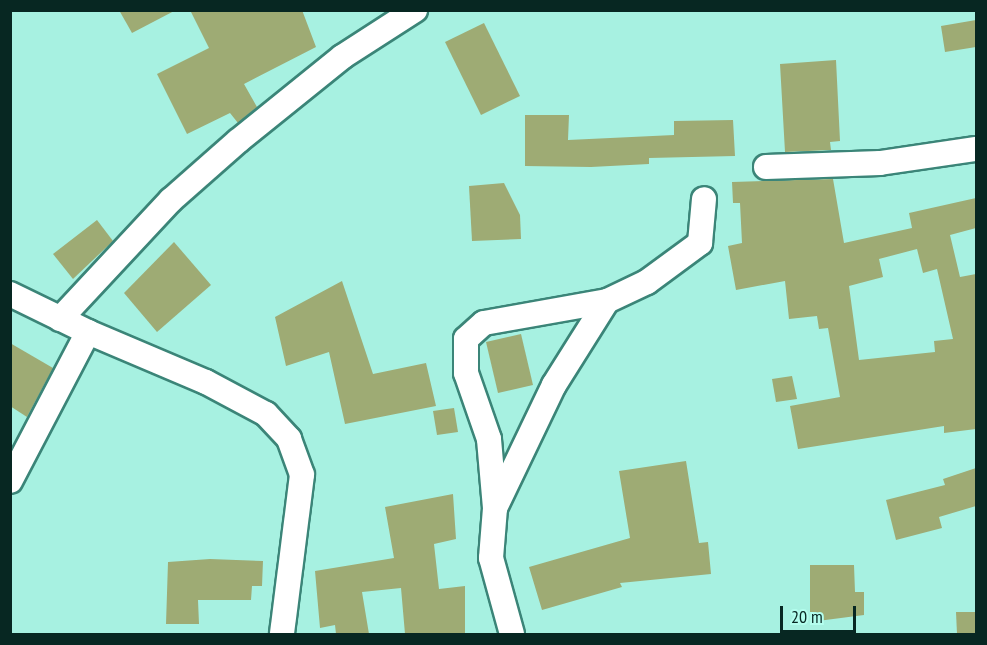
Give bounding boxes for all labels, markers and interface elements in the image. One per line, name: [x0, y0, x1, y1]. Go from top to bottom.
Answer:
scale bar: [783, 594, 860, 632]
text: 20 m: [791, 605, 823, 628]

